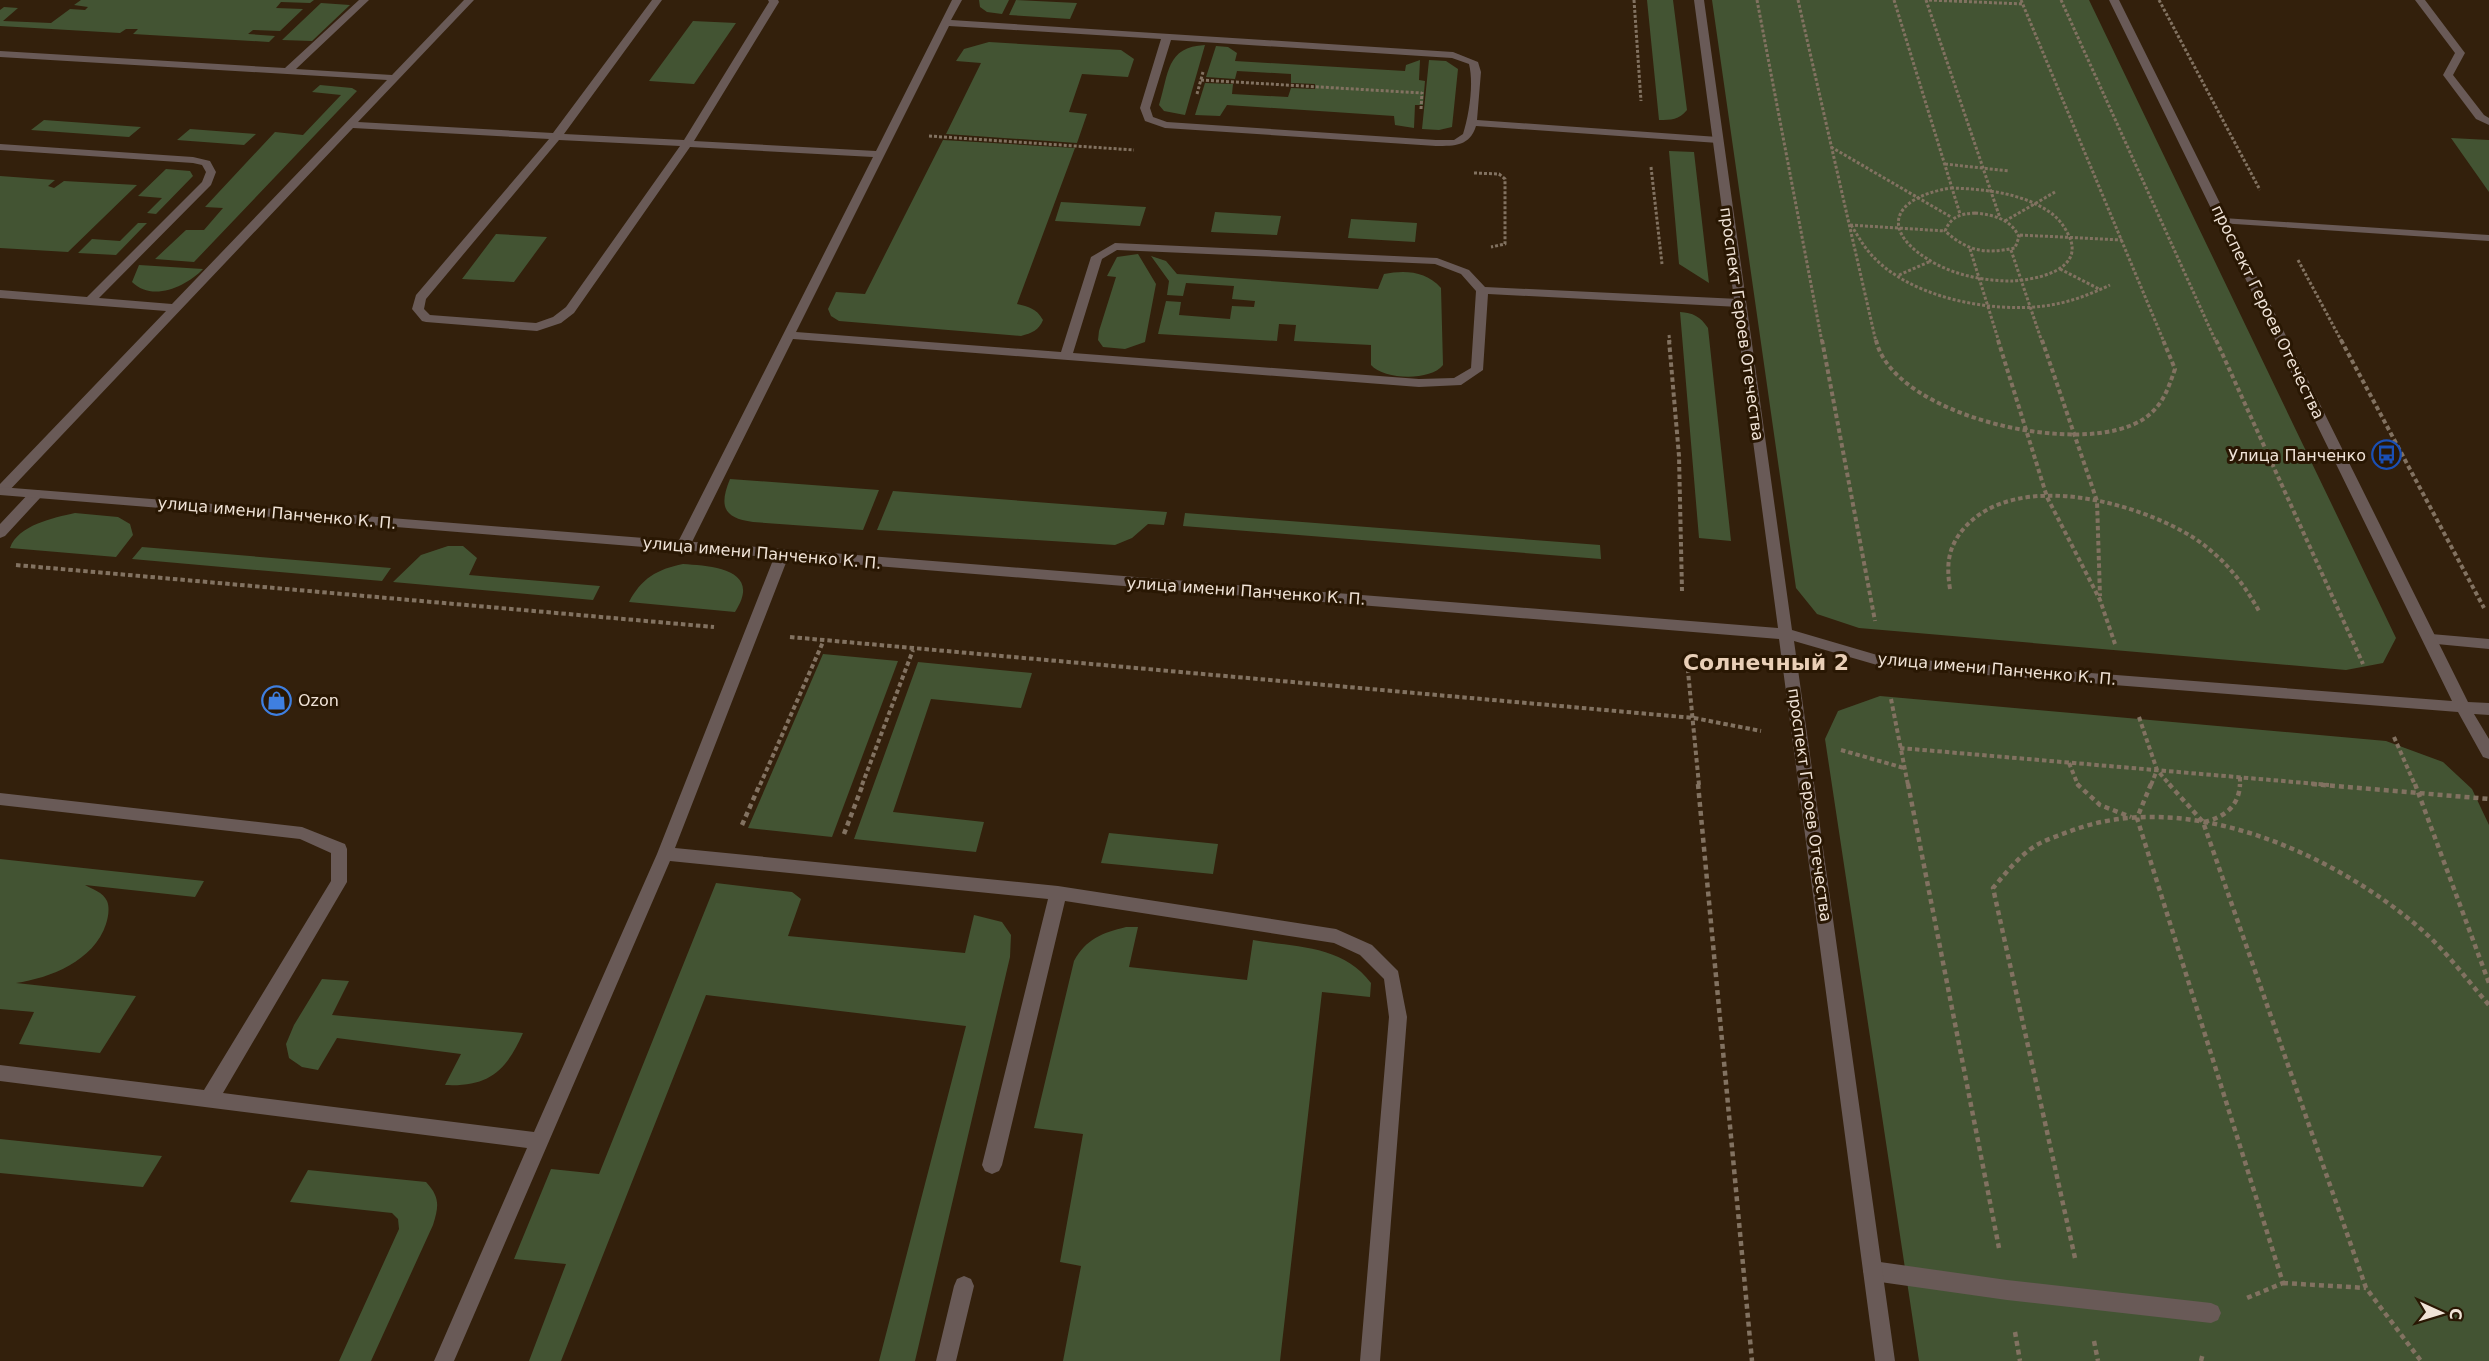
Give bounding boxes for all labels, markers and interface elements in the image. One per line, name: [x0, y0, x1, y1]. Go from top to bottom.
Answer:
street label: проспект Героев Отечества: [2208, 202, 2328, 422]
street label: проспект Героев Отечества: [1716, 206, 1768, 442]
bus stop icon: Улица Панченко: [2371, 439, 2403, 471]
place label: Улица Панченко: [2228, 446, 2366, 465]
street label: улица имени Панченко К. П.: [157, 493, 397, 533]
street label: улица имени Панченко К. П.: [642, 533, 882, 573]
street label: улица имени Панченко К. П.: [1126, 573, 1366, 609]
street label: улица имени Панченко К. П.: [1877, 649, 2117, 689]
district label: Солнечный 2: [1683, 650, 1849, 675]
shop icon: Ozon: [261, 684, 293, 716]
street label: проспект Героев Отечества: [1784, 687, 1836, 923]
place label: Ozon: [298, 691, 339, 710]
north arrow: [2411, 1283, 2471, 1343]
text: С: [2446, 1307, 2465, 1321]

